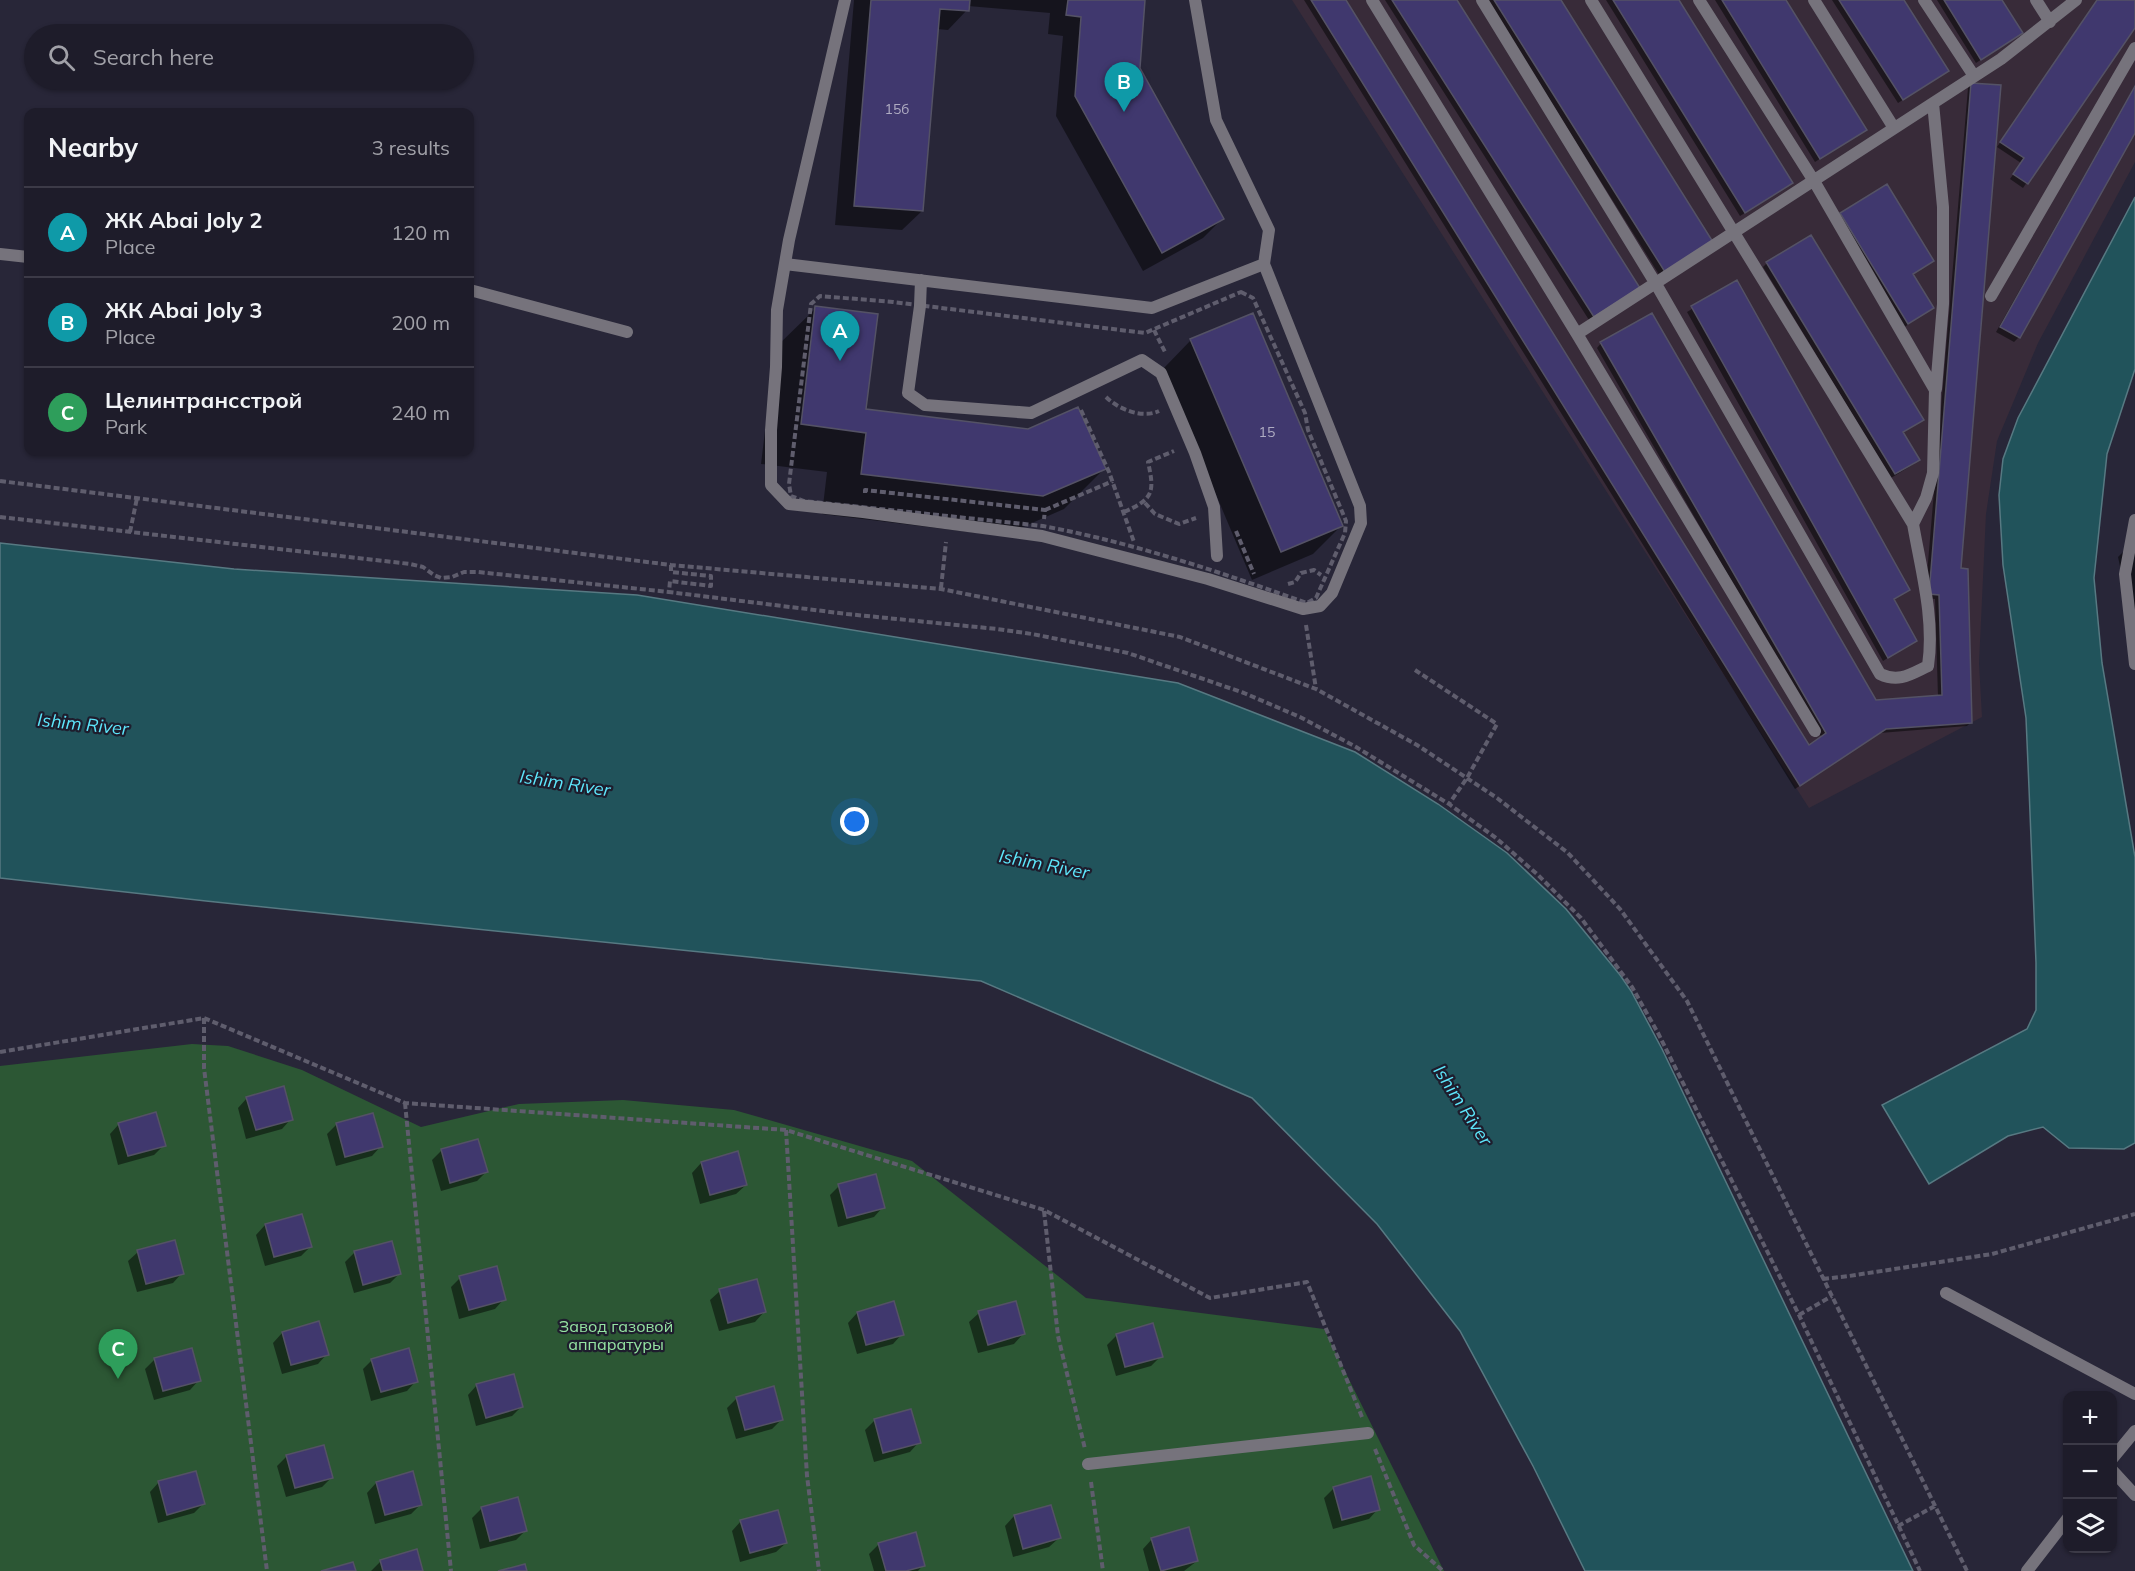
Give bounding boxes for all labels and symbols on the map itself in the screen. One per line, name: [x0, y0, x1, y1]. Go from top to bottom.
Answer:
pin: B: [1104, 63, 1144, 112]
house number: 15б: [885, 100, 909, 118]
pin: A: [820, 312, 860, 361]
house number: 15: [1259, 423, 1275, 441]
water label: Ishim River: [36, 708, 131, 740]
water label: Ishim River: [518, 764, 613, 802]
your location: [840, 807, 869, 836]
water label: Ishim River: [997, 844, 1092, 884]
water label: Ishim River: [1428, 1060, 1498, 1151]
park label: Завод газовой аппаратуры: [559, 1316, 673, 1354]
pin: C: [98, 1330, 138, 1379]

